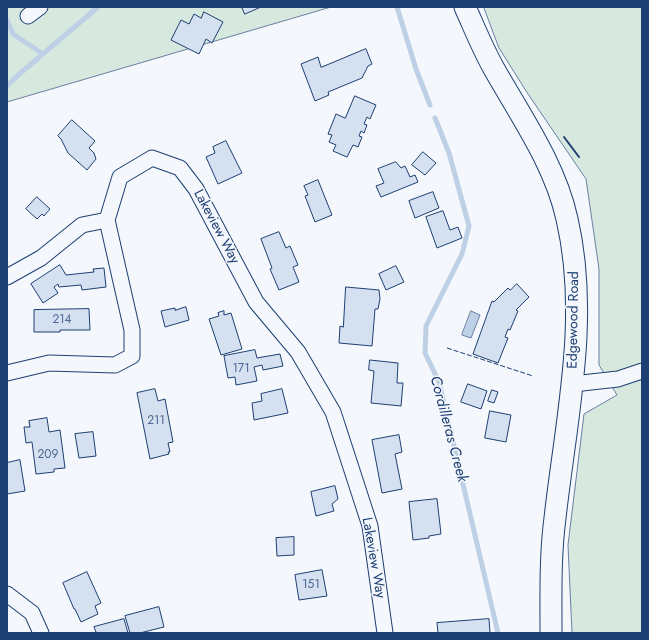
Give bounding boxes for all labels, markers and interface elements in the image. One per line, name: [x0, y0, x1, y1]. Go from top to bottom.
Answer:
street label: Lakeview Way: [189, 187, 243, 267]
street label: Edgewood Road: [565, 271, 583, 369]
house number: 214: [52, 313, 72, 327]
house number: 171: [232, 362, 250, 376]
water label: Cordilleras Creek: [425, 374, 471, 484]
house number: 211: [147, 414, 165, 428]
house number: 209: [38, 448, 58, 462]
street label: Lakeview Way: [358, 516, 388, 600]
house number: 151: [302, 578, 320, 592]

